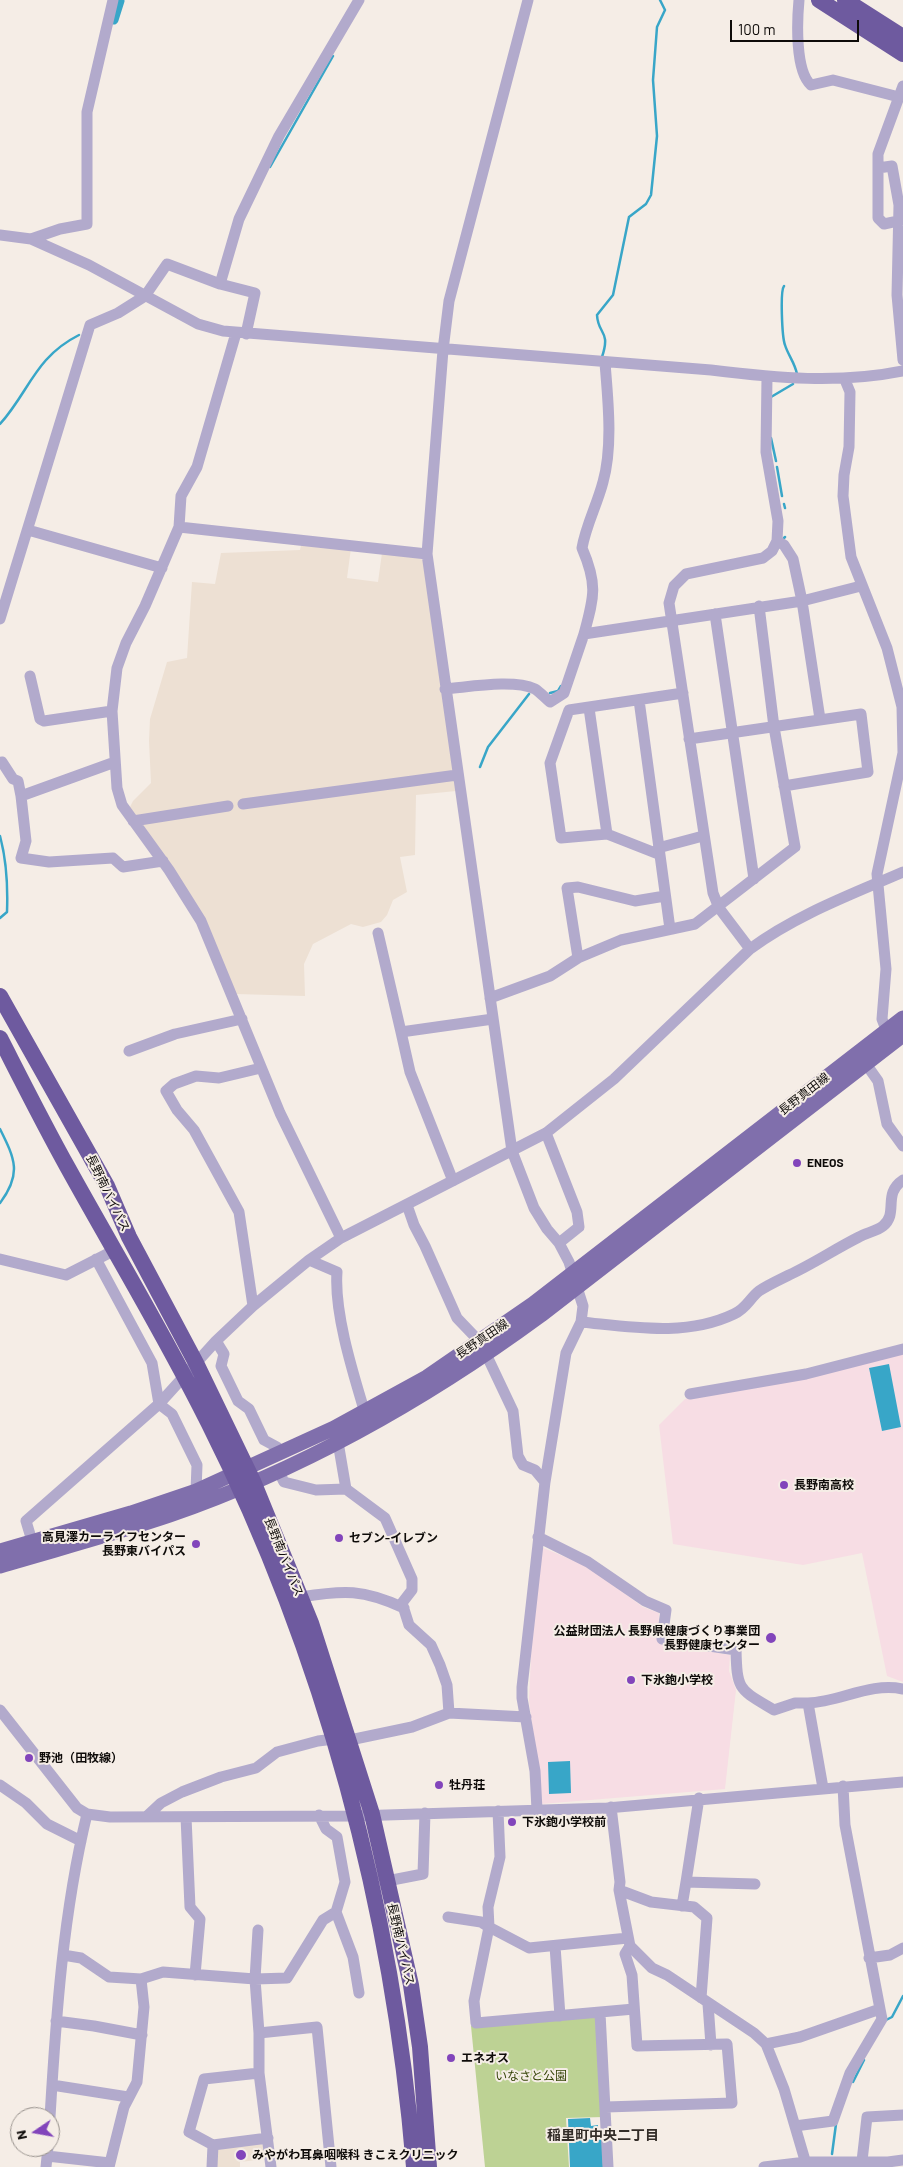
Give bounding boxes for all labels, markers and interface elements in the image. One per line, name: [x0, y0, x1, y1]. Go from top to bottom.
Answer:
scale bar: [733, 10, 862, 42]
text: 100 m: [738, 20, 776, 38]
street label: 長野真田線: [776, 1070, 832, 1118]
street label: 長野南バイパス: [83, 1152, 133, 1234]
place label: ENEOS: [807, 1156, 844, 1170]
marker: ENEOS: [791, 1157, 803, 1169]
street label: 長野真田線: [453, 1316, 511, 1362]
place label: 長野南高校: [794, 1478, 854, 1492]
marker: 長野南高校: [778, 1479, 790, 1491]
street label: 長野南バイパス: [262, 1515, 306, 1599]
place label: 高見澤カーライフセンター 長野東バイパス: [42, 1530, 186, 1558]
place label: セブン-イレブン: [349, 1531, 438, 1545]
marker: セブン-イレブン: [333, 1532, 345, 1544]
marker: 高見澤カーライフセンター 長野東バイパス: [190, 1538, 202, 1550]
place label: 公益財団法人 長野県健康づくり事業団 長野健康センター: [554, 1624, 760, 1652]
marker: 公益財団法人 長野県健康づくり事業団 長野健康センター: [764, 1631, 778, 1645]
place label: 下氷鉋小学校: [641, 1673, 713, 1687]
marker: 下氷鉋小学校: [625, 1674, 637, 1686]
place label: 野池（田牧線）: [39, 1751, 123, 1765]
marker: 野池（田牧線）: [23, 1752, 35, 1764]
place label: 牡丹荘: [449, 1778, 485, 1792]
marker: 牡丹荘: [433, 1779, 445, 1791]
place label: 下氷鉋小学校前: [522, 1815, 606, 1829]
marker: 下氷鉋小学校前: [506, 1816, 518, 1828]
street label: 長野南バイパス: [385, 1901, 417, 1987]
place label: エネオス: [461, 2051, 509, 2065]
marker: エネオス: [445, 2052, 457, 2064]
park label: いなさと公園: [495, 2069, 567, 2083]
north arrow: [10, 2107, 60, 2157]
district label: 稲里町中央二丁目: [547, 2127, 659, 2143]
text: N: [12, 2129, 30, 2141]
marker: みやがわ耳鼻咽喉科 きこえクリニック: [234, 2148, 248, 2162]
place label: みやがわ耳鼻咽喉科 きこえクリニック: [252, 2148, 458, 2162]

